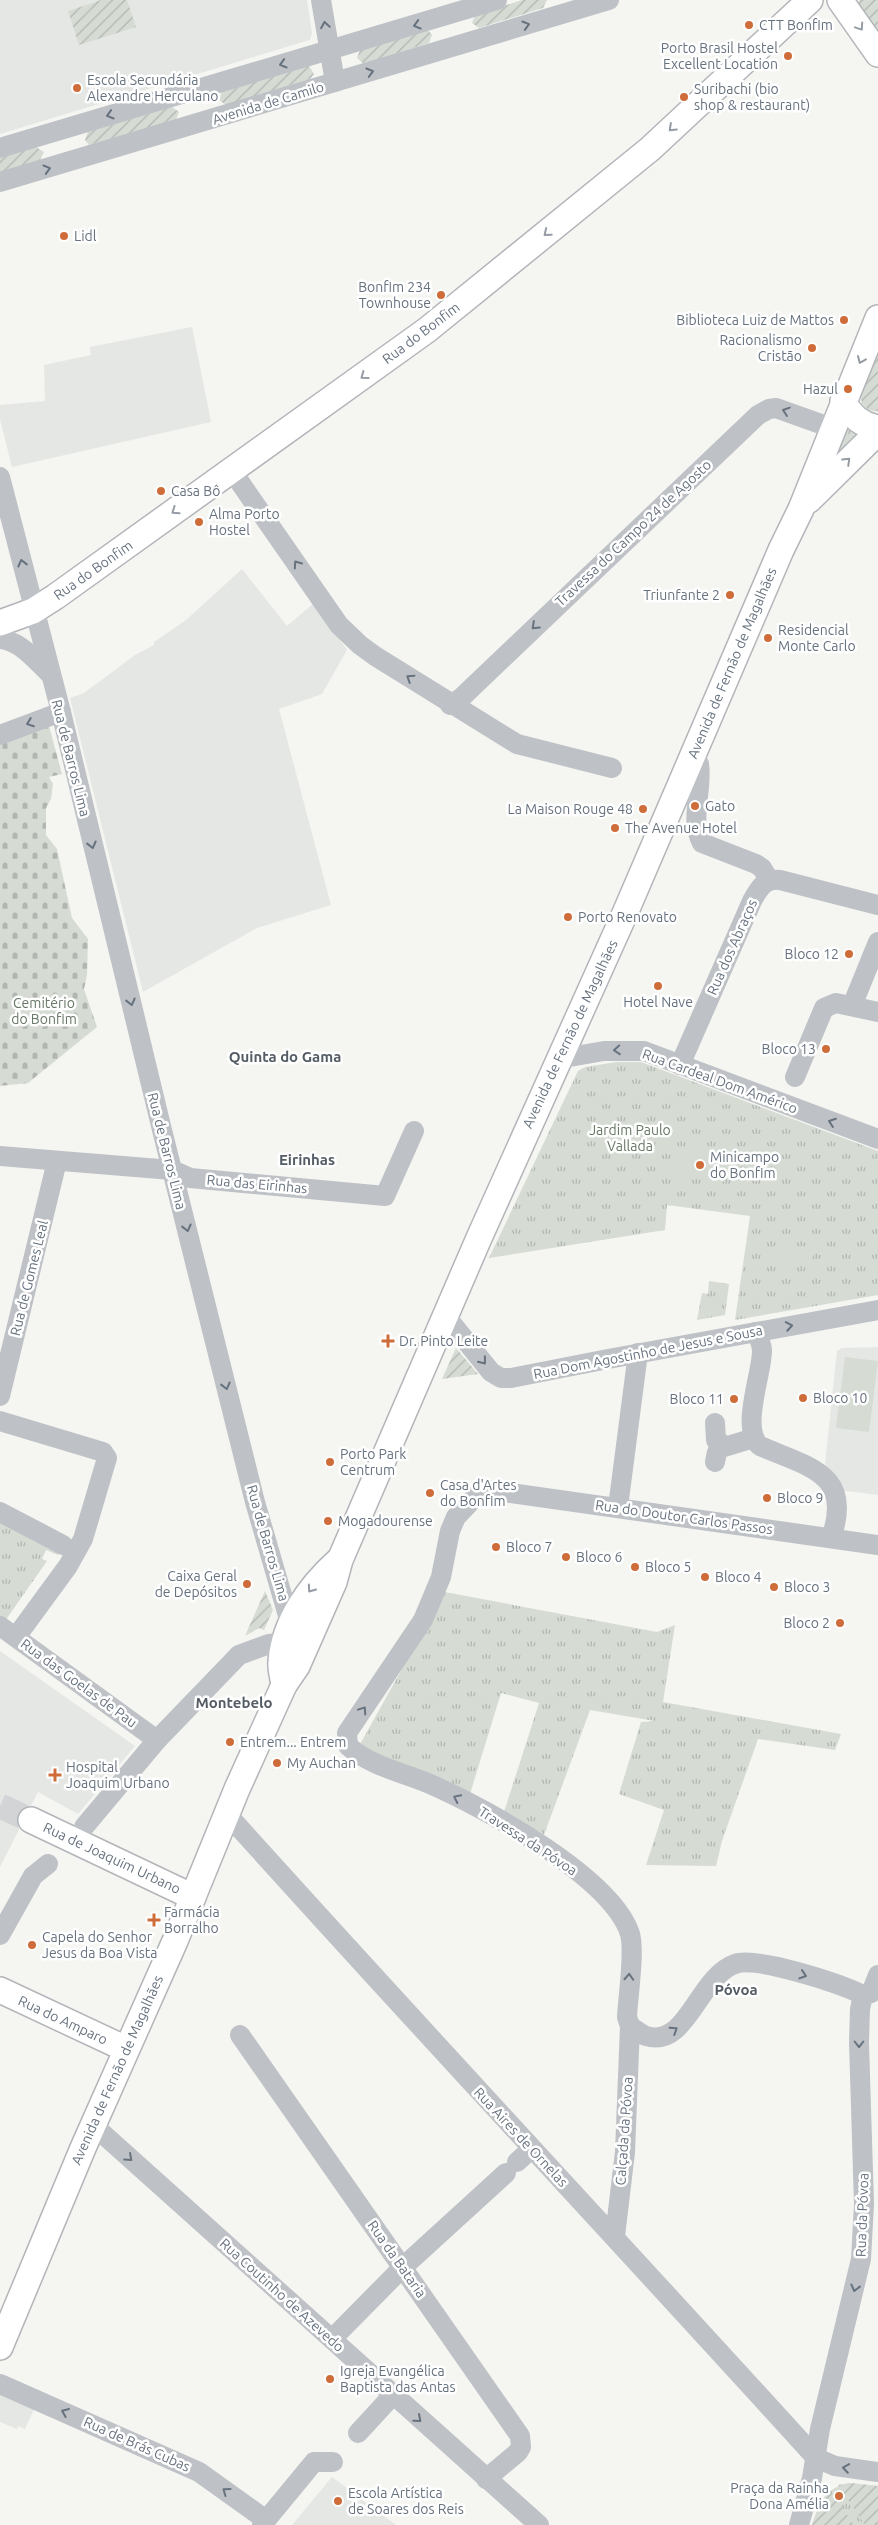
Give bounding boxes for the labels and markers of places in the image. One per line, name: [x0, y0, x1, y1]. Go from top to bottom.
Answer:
place label: CTT Bonfim: [759, 17, 833, 33]
marker: CTT Bonfim: [743, 19, 755, 31]
place label: Porto Brasil Hostel Excellent Location: [661, 40, 778, 72]
marker: Porto Brasil Hostel Excellent Location: [782, 50, 794, 62]
place label: Escola Secundária Alexandre Herculano: [87, 72, 219, 104]
place label: Suribachi (bio shop & restaurant): [694, 81, 810, 113]
marker: Escola Secundária Alexandre Herculano: [71, 82, 83, 94]
marker: Suribachi (bio shop & restaurant): [678, 91, 690, 103]
place label: Lidl: [74, 228, 97, 244]
marker: Lidl: [58, 230, 70, 242]
place label: Bonfim 234 Townhouse: [358, 279, 431, 311]
marker: Bonfim 234 Townhouse: [435, 289, 447, 301]
place label: Biblioteca Luiz de Mattos: [676, 312, 834, 328]
marker: Biblioteca Luiz de Mattos: [838, 314, 850, 326]
place label: Racionalismo Cristão: [719, 332, 802, 364]
marker: Racionalismo Cristão: [806, 342, 818, 354]
place label: Hazul: [803, 381, 838, 397]
marker: Hazul: [842, 383, 854, 395]
place label: Casa Bô: [171, 483, 220, 499]
marker: Casa Bô: [155, 485, 167, 497]
place label: Alma Porto Hostel: [209, 506, 280, 538]
marker: Alma Porto Hostel: [193, 516, 205, 528]
place label: Triunfante 2: [643, 587, 720, 603]
marker: Triunfante 2: [724, 589, 736, 601]
place label: Residencial Monte Carlo: [778, 622, 856, 654]
marker: Residencial Monte Carlo: [762, 632, 774, 644]
place label: Gato: [705, 798, 735, 814]
marker: Gato: [689, 800, 701, 812]
place label: La Maison Rouge 48: [508, 801, 633, 817]
marker: La Maison Rouge 48: [637, 803, 649, 815]
place label: The Avenue Hotel: [625, 820, 737, 836]
marker: The Avenue Hotel: [609, 822, 621, 834]
place label: Porto Renovato: [578, 909, 677, 925]
marker: Porto Renovato: [562, 911, 574, 923]
place label: Bloco 12: [785, 946, 839, 962]
marker: Bloco 12: [843, 948, 855, 960]
marker: Hotel Nave: [652, 980, 664, 992]
place label: Hotel Nave: [623, 994, 693, 1010]
place label: Bloco 13: [762, 1041, 816, 1057]
marker: Bloco 13: [820, 1043, 832, 1055]
place label: Minicampo do Bonfim: [710, 1149, 779, 1181]
marker: Minicampo do Bonfim: [694, 1159, 706, 1171]
place label: Dr. Pinto Leite: [399, 1333, 488, 1349]
marker: Dr. Pinto Leite: [381, 1334, 395, 1348]
place label: Bloco 10: [813, 1390, 868, 1406]
place label: Bloco 11: [670, 1391, 724, 1407]
marker: Bloco 10: [797, 1392, 809, 1404]
marker: Bloco 11: [728, 1393, 740, 1405]
place label: Porto Park Centrum: [340, 1446, 406, 1478]
marker: Porto Park Centrum: [324, 1456, 336, 1468]
place label: Casa d'Artes do Bonfim: [440, 1477, 517, 1509]
marker: Casa d'Artes do Bonfim: [424, 1487, 436, 1499]
place label: Bloco 9: [777, 1490, 824, 1506]
marker: Bloco 9: [761, 1492, 773, 1504]
place label: Mogadourense: [338, 1513, 433, 1529]
marker: Mogadourense: [322, 1515, 334, 1527]
place label: Bloco 7: [506, 1539, 553, 1555]
marker: Bloco 7: [490, 1541, 502, 1553]
place label: Bloco 6: [576, 1549, 623, 1565]
marker: Bloco 6: [560, 1551, 572, 1563]
place label: Bloco 5: [645, 1559, 692, 1575]
marker: Bloco 5: [629, 1561, 641, 1573]
place label: Caixa Geral de Depósitos: [155, 1568, 237, 1600]
place label: Bloco 4: [715, 1569, 762, 1585]
marker: Bloco 4: [699, 1571, 711, 1583]
marker: Caixa Geral de Depósitos: [241, 1578, 253, 1590]
place label: Bloco 3: [784, 1579, 831, 1595]
marker: Bloco 3: [768, 1581, 780, 1593]
place label: Bloco 2: [783, 1615, 830, 1631]
marker: Bloco 2: [834, 1617, 846, 1629]
place label: Entrem... Entrem: [240, 1734, 346, 1750]
marker: Entrem... Entrem: [224, 1736, 236, 1748]
place label: My Auchan: [287, 1755, 356, 1771]
marker: My Auchan: [271, 1757, 283, 1769]
place label: Hospital Joaquim Urbano: [66, 1759, 170, 1791]
marker: Hospital Joaquim Urbano: [48, 1768, 62, 1782]
place label: Farmácia Borralho: [164, 1904, 220, 1936]
marker: Farmácia Borralho: [148, 1914, 160, 1926]
place label: Capela do Senhor Jesus da Boa Vista: [42, 1929, 158, 1961]
marker: Capela do Senhor Jesus da Boa Vista: [26, 1939, 38, 1951]
place label: Igreja Evangélica Baptista das Antas: [340, 2363, 456, 2395]
marker: Igreja Evangélica Baptista das Antas: [324, 2373, 336, 2385]
place label: Praça da Rainha Dona Amélia: [730, 2480, 829, 2512]
place label: Escola Artística de Soares dos Reis: [348, 2485, 464, 2517]
marker: Praça da Rainha Dona Amélia: [833, 2490, 845, 2502]
marker: Escola Artística de Soares dos Reis: [332, 2495, 344, 2507]

